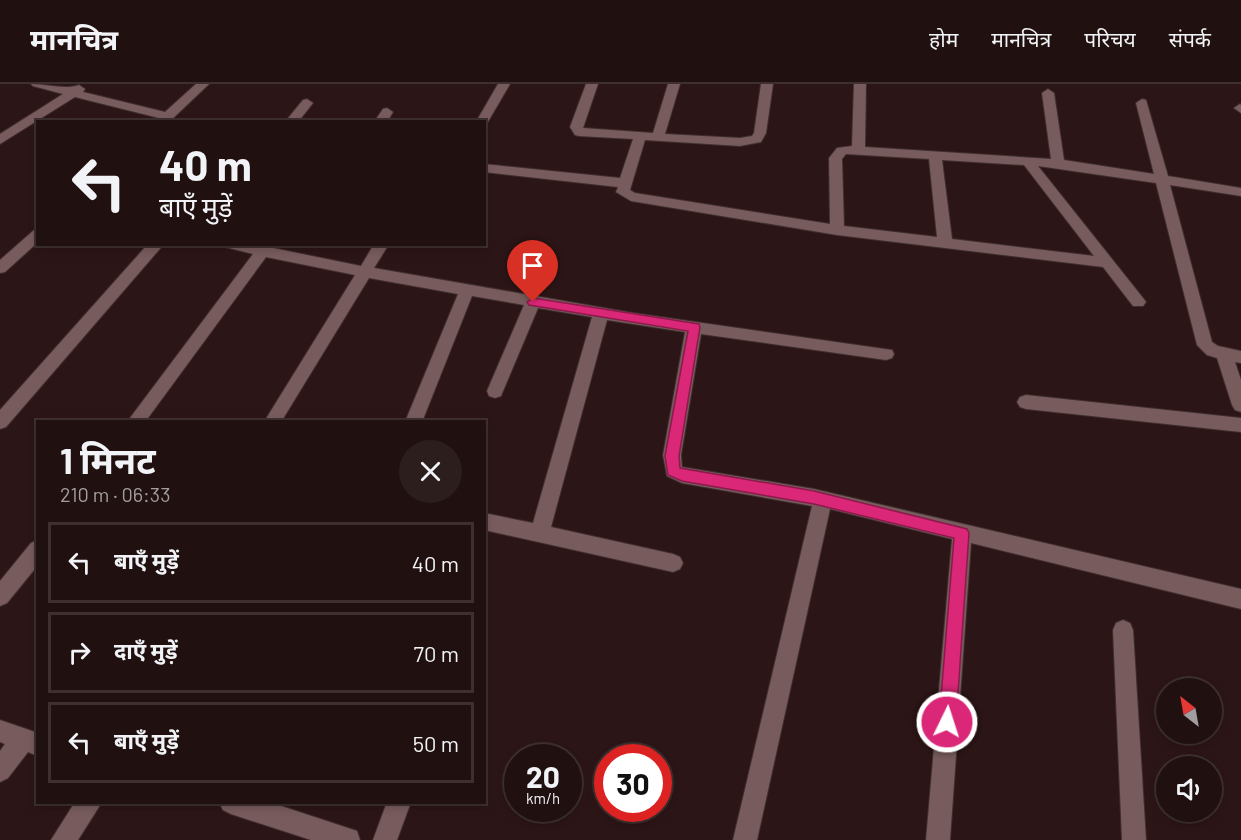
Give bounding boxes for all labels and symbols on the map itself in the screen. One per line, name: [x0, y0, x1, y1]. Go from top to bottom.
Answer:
pin: [507, 240, 558, 302]
north arrow: [1156, 678, 1222, 744]
position arrow: [915, 690, 979, 754]
speed limit sign: 30: [594, 744, 672, 822]

